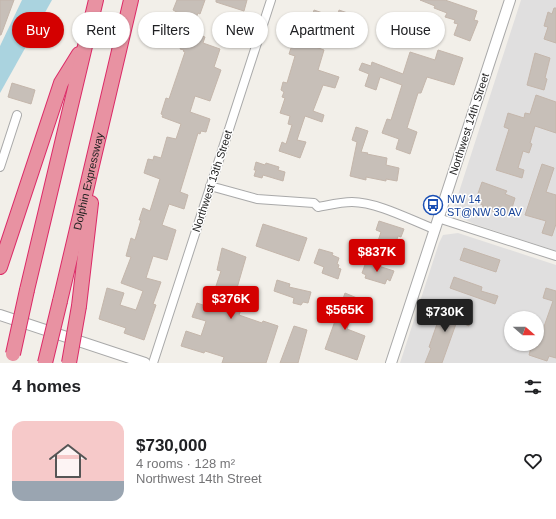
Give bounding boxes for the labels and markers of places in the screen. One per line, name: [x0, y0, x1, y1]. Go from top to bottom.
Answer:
place label: NW 14 ST@NW 30 AV: [447, 193, 523, 218]
bus stop icon: NW 14 ST@NW 30 AV: [422, 194, 444, 216]
pin: $837K: [349, 239, 405, 273]
pin: $376K: [203, 286, 259, 320]
pin: $565K: [317, 297, 373, 331]
pin: $730K: [417, 299, 473, 333]

